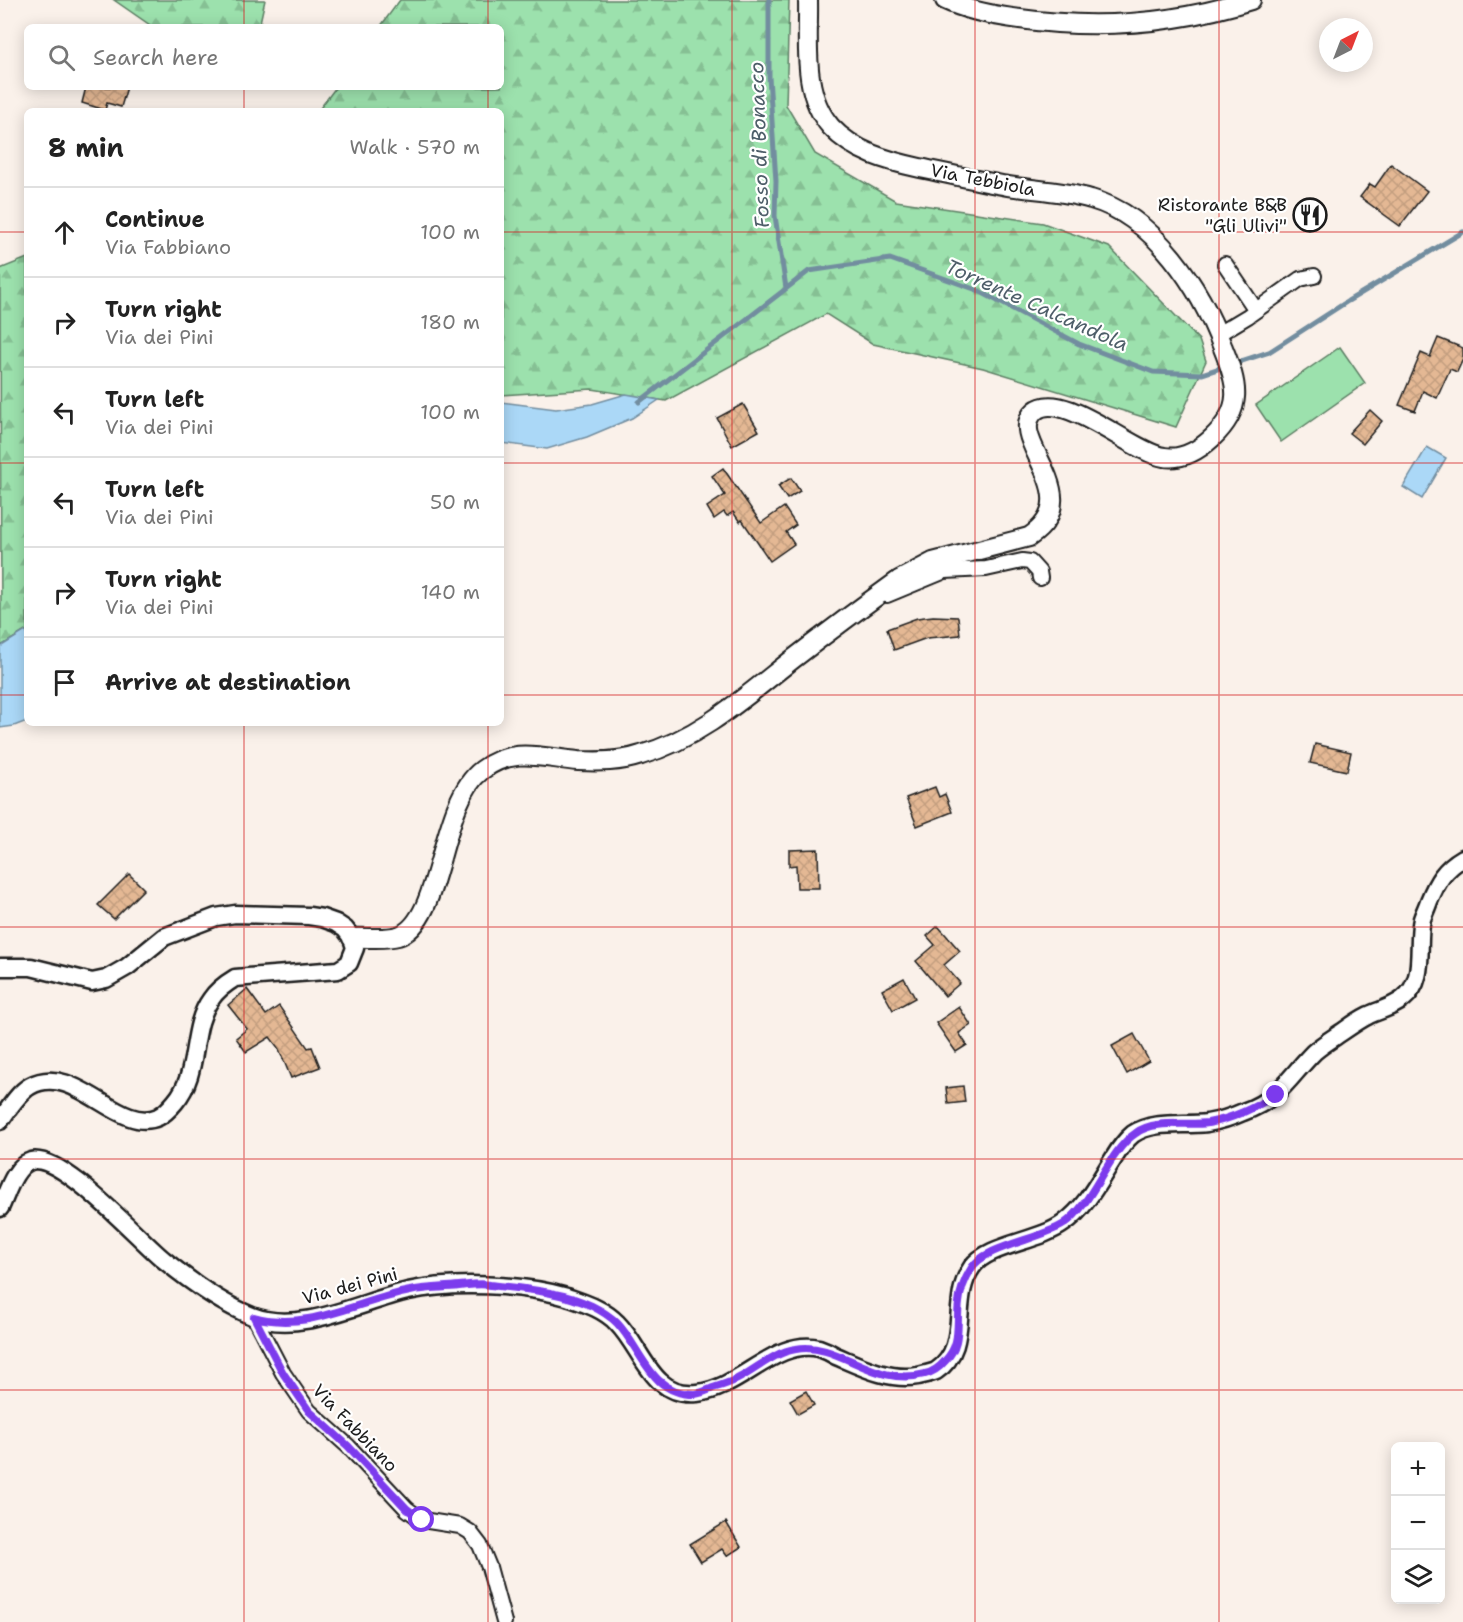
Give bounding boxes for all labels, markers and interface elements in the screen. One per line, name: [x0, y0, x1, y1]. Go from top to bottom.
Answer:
north arrow: [1319, 18, 1373, 72]
search box: [24, 24, 504, 90]
icon: search: [45, 41, 78, 74]
text: Search here: [93, 43, 219, 72]
water label: Fosso di Bonacco: [743, 61, 775, 229]
text: 8 min: [48, 130, 124, 165]
text: Walk · 570 m: [350, 134, 480, 160]
street label: Via Tebbiola: [928, 158, 1038, 202]
place label: Ristorante B&B "Gli Ulivi": [1158, 193, 1287, 238]
restaurant icon: Ristorante B&B "Gli Ulivi": [1292, 197, 1328, 233]
text: Continue: [105, 205, 205, 234]
icon: ahead: [48, 216, 81, 249]
text: 100 m: [420, 219, 480, 245]
text: Via Fabbiano: [105, 234, 231, 260]
water label: Torrente Calcandola: [941, 253, 1133, 357]
text: Turn right: [105, 295, 222, 324]
icon: right: [48, 306, 81, 339]
text: 180 m: [420, 309, 480, 335]
text: Via dei Pini: [105, 324, 214, 350]
text: Turn left: [105, 385, 204, 414]
icon: left: [48, 396, 81, 429]
text: 100 m: [420, 399, 480, 425]
text: Via dei Pini: [105, 414, 214, 440]
text: Turn left: [105, 475, 204, 504]
icon: left: [48, 486, 81, 519]
text: 50 m: [430, 489, 480, 515]
text: Via dei Pini: [105, 504, 214, 530]
text: Turn right: [105, 565, 222, 594]
icon: right: [48, 576, 81, 609]
text: 140 m: [421, 579, 480, 605]
text: Via dei Pini: [105, 594, 214, 620]
icon: arrive: [48, 666, 81, 699]
text: Arrive at destination: [105, 668, 351, 697]
route end: [1262, 1081, 1288, 1107]
street label: Via dei Pini: [300, 1262, 400, 1310]
street label: Via Fabbiano: [307, 1379, 403, 1477]
map controls: [1391, 1442, 1445, 1604]
button: +: [1391, 1442, 1445, 1496]
button: −: [1391, 1496, 1445, 1550]
route start: [408, 1506, 434, 1532]
button: layers: [1391, 1550, 1445, 1604]

